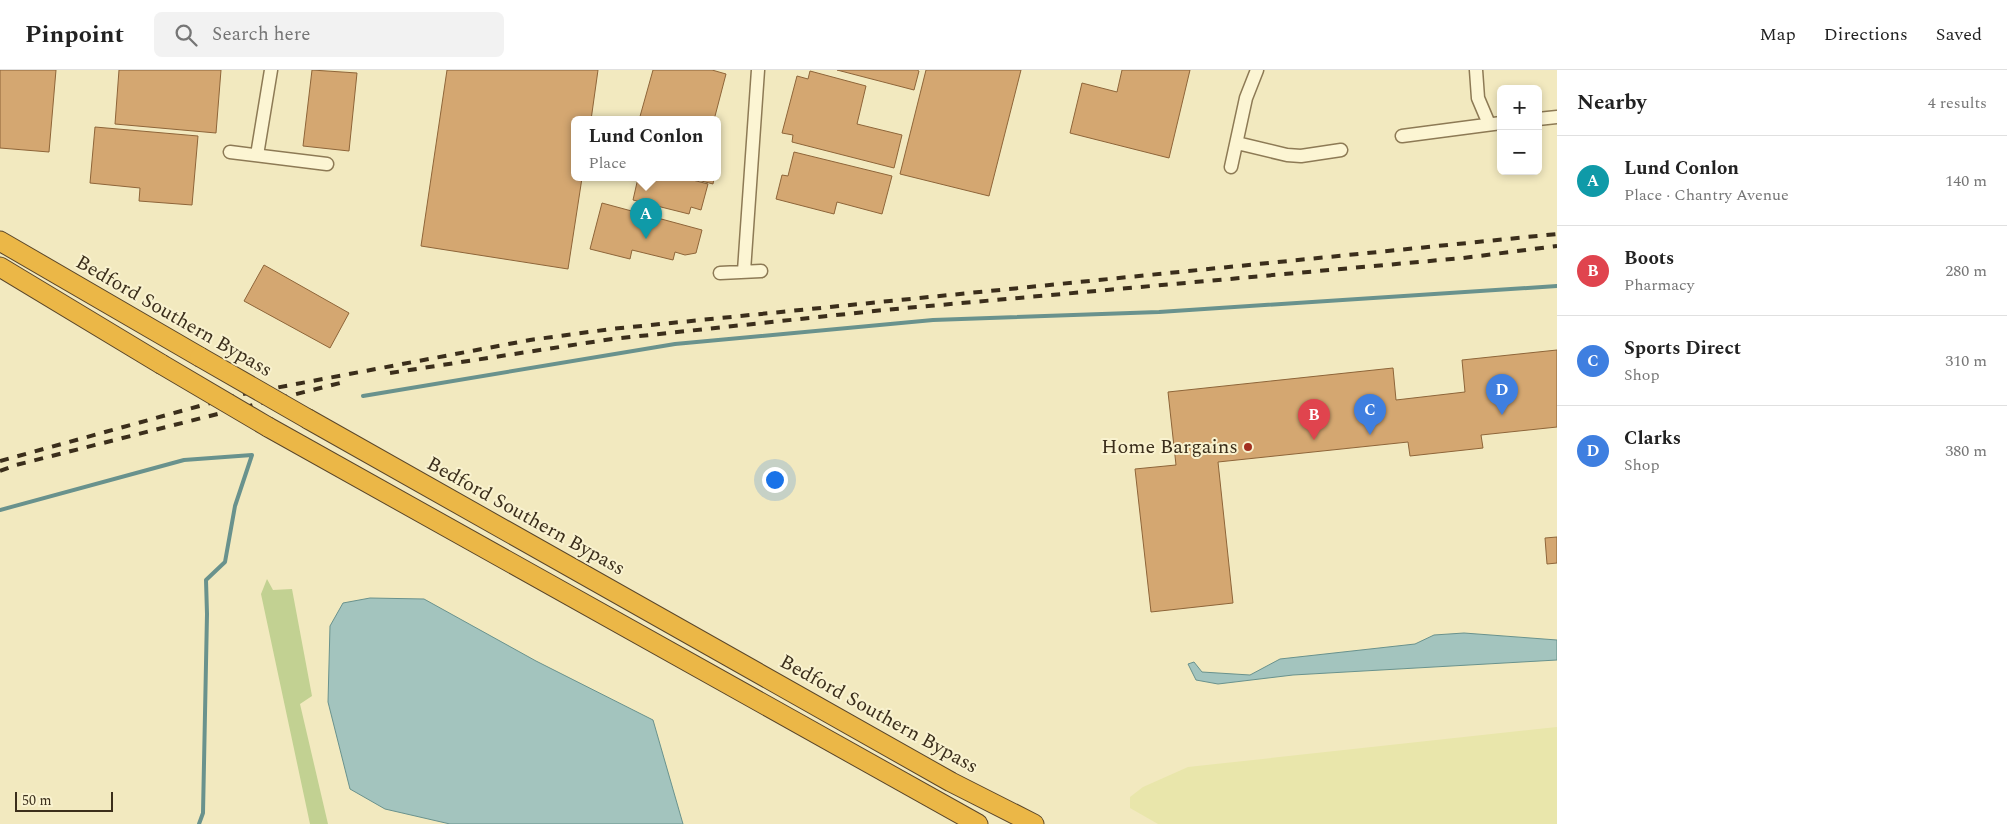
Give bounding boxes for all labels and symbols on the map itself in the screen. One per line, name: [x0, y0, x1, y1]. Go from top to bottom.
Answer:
pin: A: [630, 198, 662, 239]
street label: Bedford Southern Bypass: [70, 247, 278, 385]
pin: D: [1486, 374, 1518, 415]
pin: C: [1354, 394, 1386, 435]
pin: B: [1298, 399, 1330, 440]
place label: Home Bargains: [1101, 432, 1238, 462]
marker: Home Bargains: [1242, 441, 1254, 453]
street label: Bedford Southern Bypass: [421, 449, 631, 583]
your location: [762, 467, 788, 493]
street label: Bedford Southern Bypass: [774, 647, 984, 781]
scale bar: [15, 789, 112, 812]

